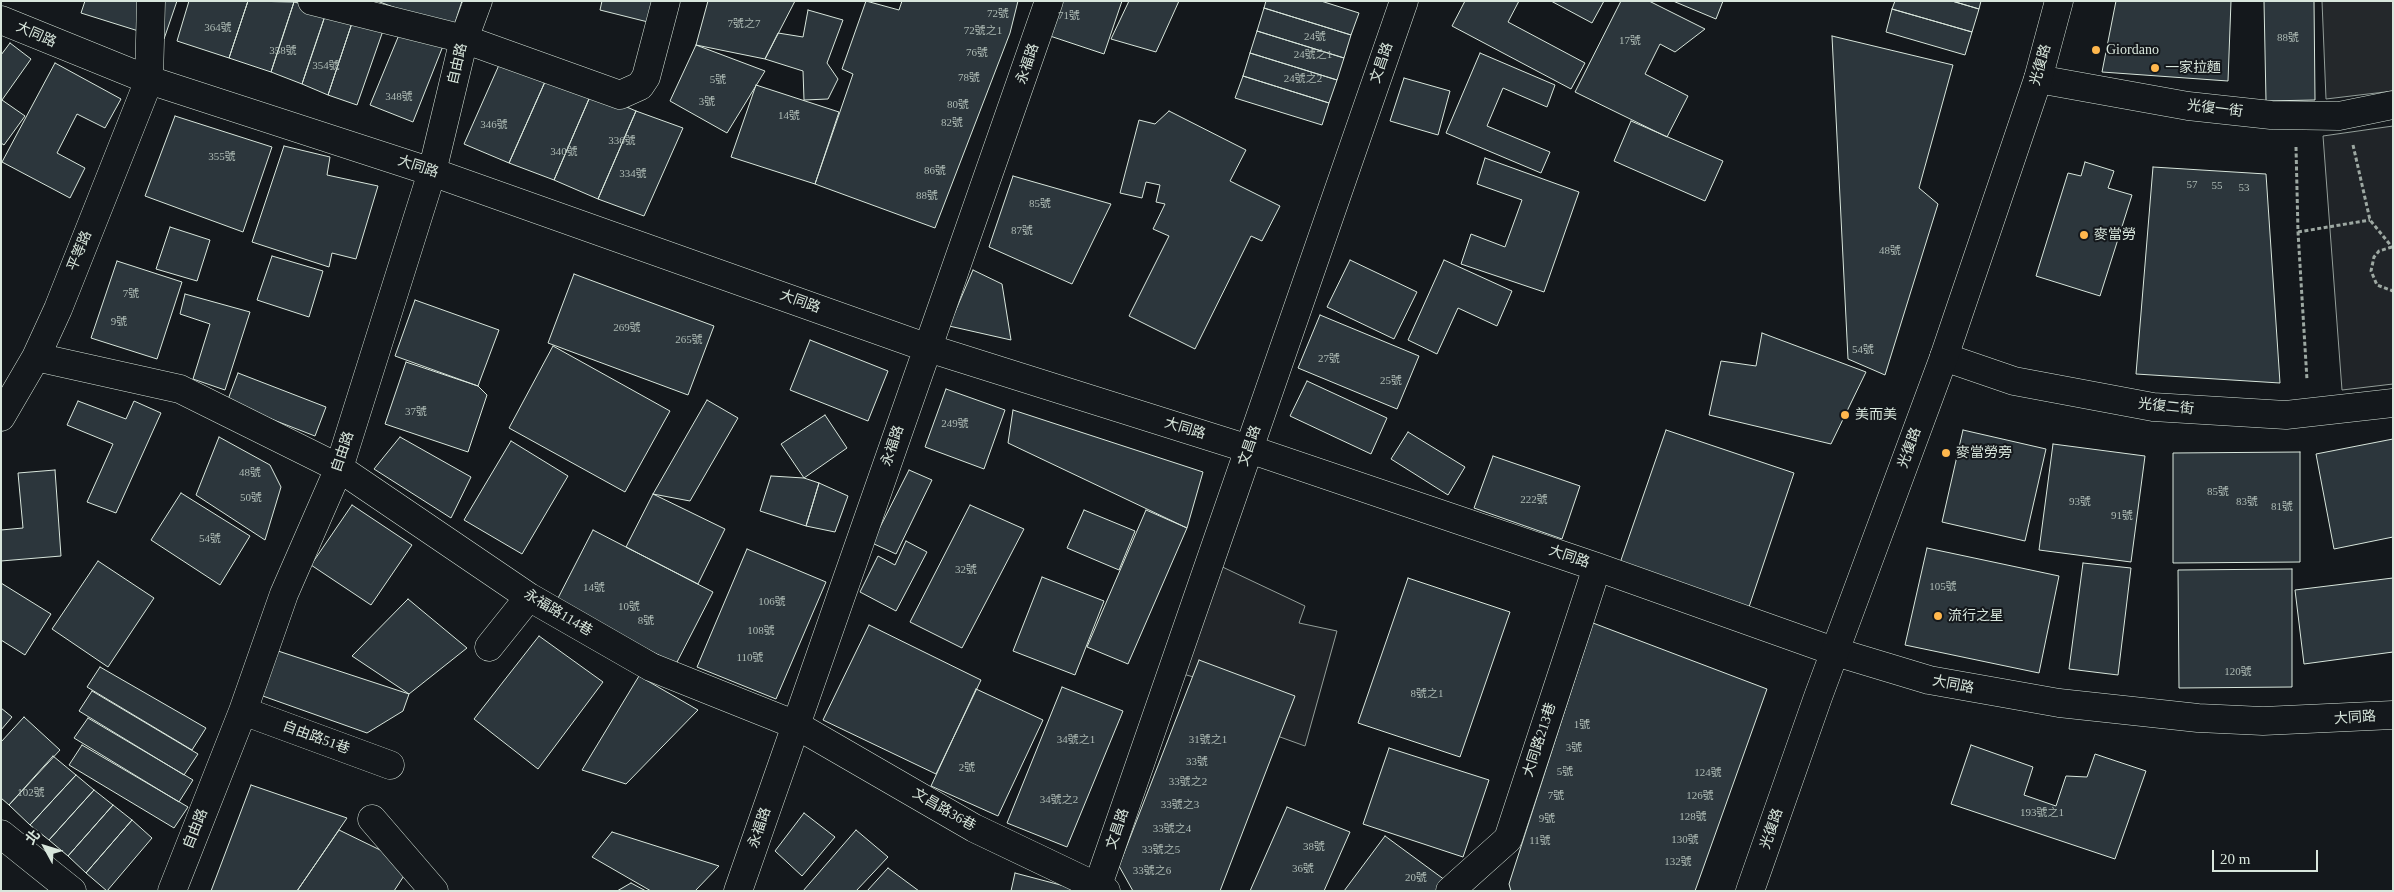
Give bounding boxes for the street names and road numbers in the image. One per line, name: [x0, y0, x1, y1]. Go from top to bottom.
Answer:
street label: 大同路: [13, 19, 59, 51]
street label: 文昌路: [1367, 40, 1397, 86]
street label: 永福路: [1013, 41, 1043, 87]
street label: 自由路: [445, 42, 471, 86]
street label: 光復路: [2027, 42, 2055, 88]
street label: 光復一街: [2186, 97, 2244, 121]
street label: 大同路: [395, 153, 441, 181]
street label: 平等路: [64, 228, 96, 274]
street label: 大同路: [777, 287, 823, 317]
street label: 光復二街: [2137, 396, 2195, 418]
street label: 大同路: [1162, 415, 1208, 443]
street label: 永福路: [878, 423, 908, 469]
street label: 文昌路: [1235, 423, 1265, 469]
street label: 光復路: [1895, 425, 1925, 471]
street label: 自由路: [328, 429, 358, 475]
street label: 大同路: [1546, 542, 1592, 572]
street label: 永福路114巷: [521, 586, 595, 640]
street label: 大同路: [1931, 673, 1975, 697]
street label: 大同路213巷: [1520, 701, 1560, 779]
street label: 大同路: [2333, 708, 2377, 728]
street label: 自由路51巷: [280, 718, 352, 758]
street label: 文昌路36巷: [909, 785, 979, 835]
street label: 永福路: [745, 805, 775, 851]
street label: 自由路: [180, 806, 212, 852]
street label: 文昌路: [1103, 806, 1133, 852]
street label: 光復路: [1757, 806, 1787, 852]

